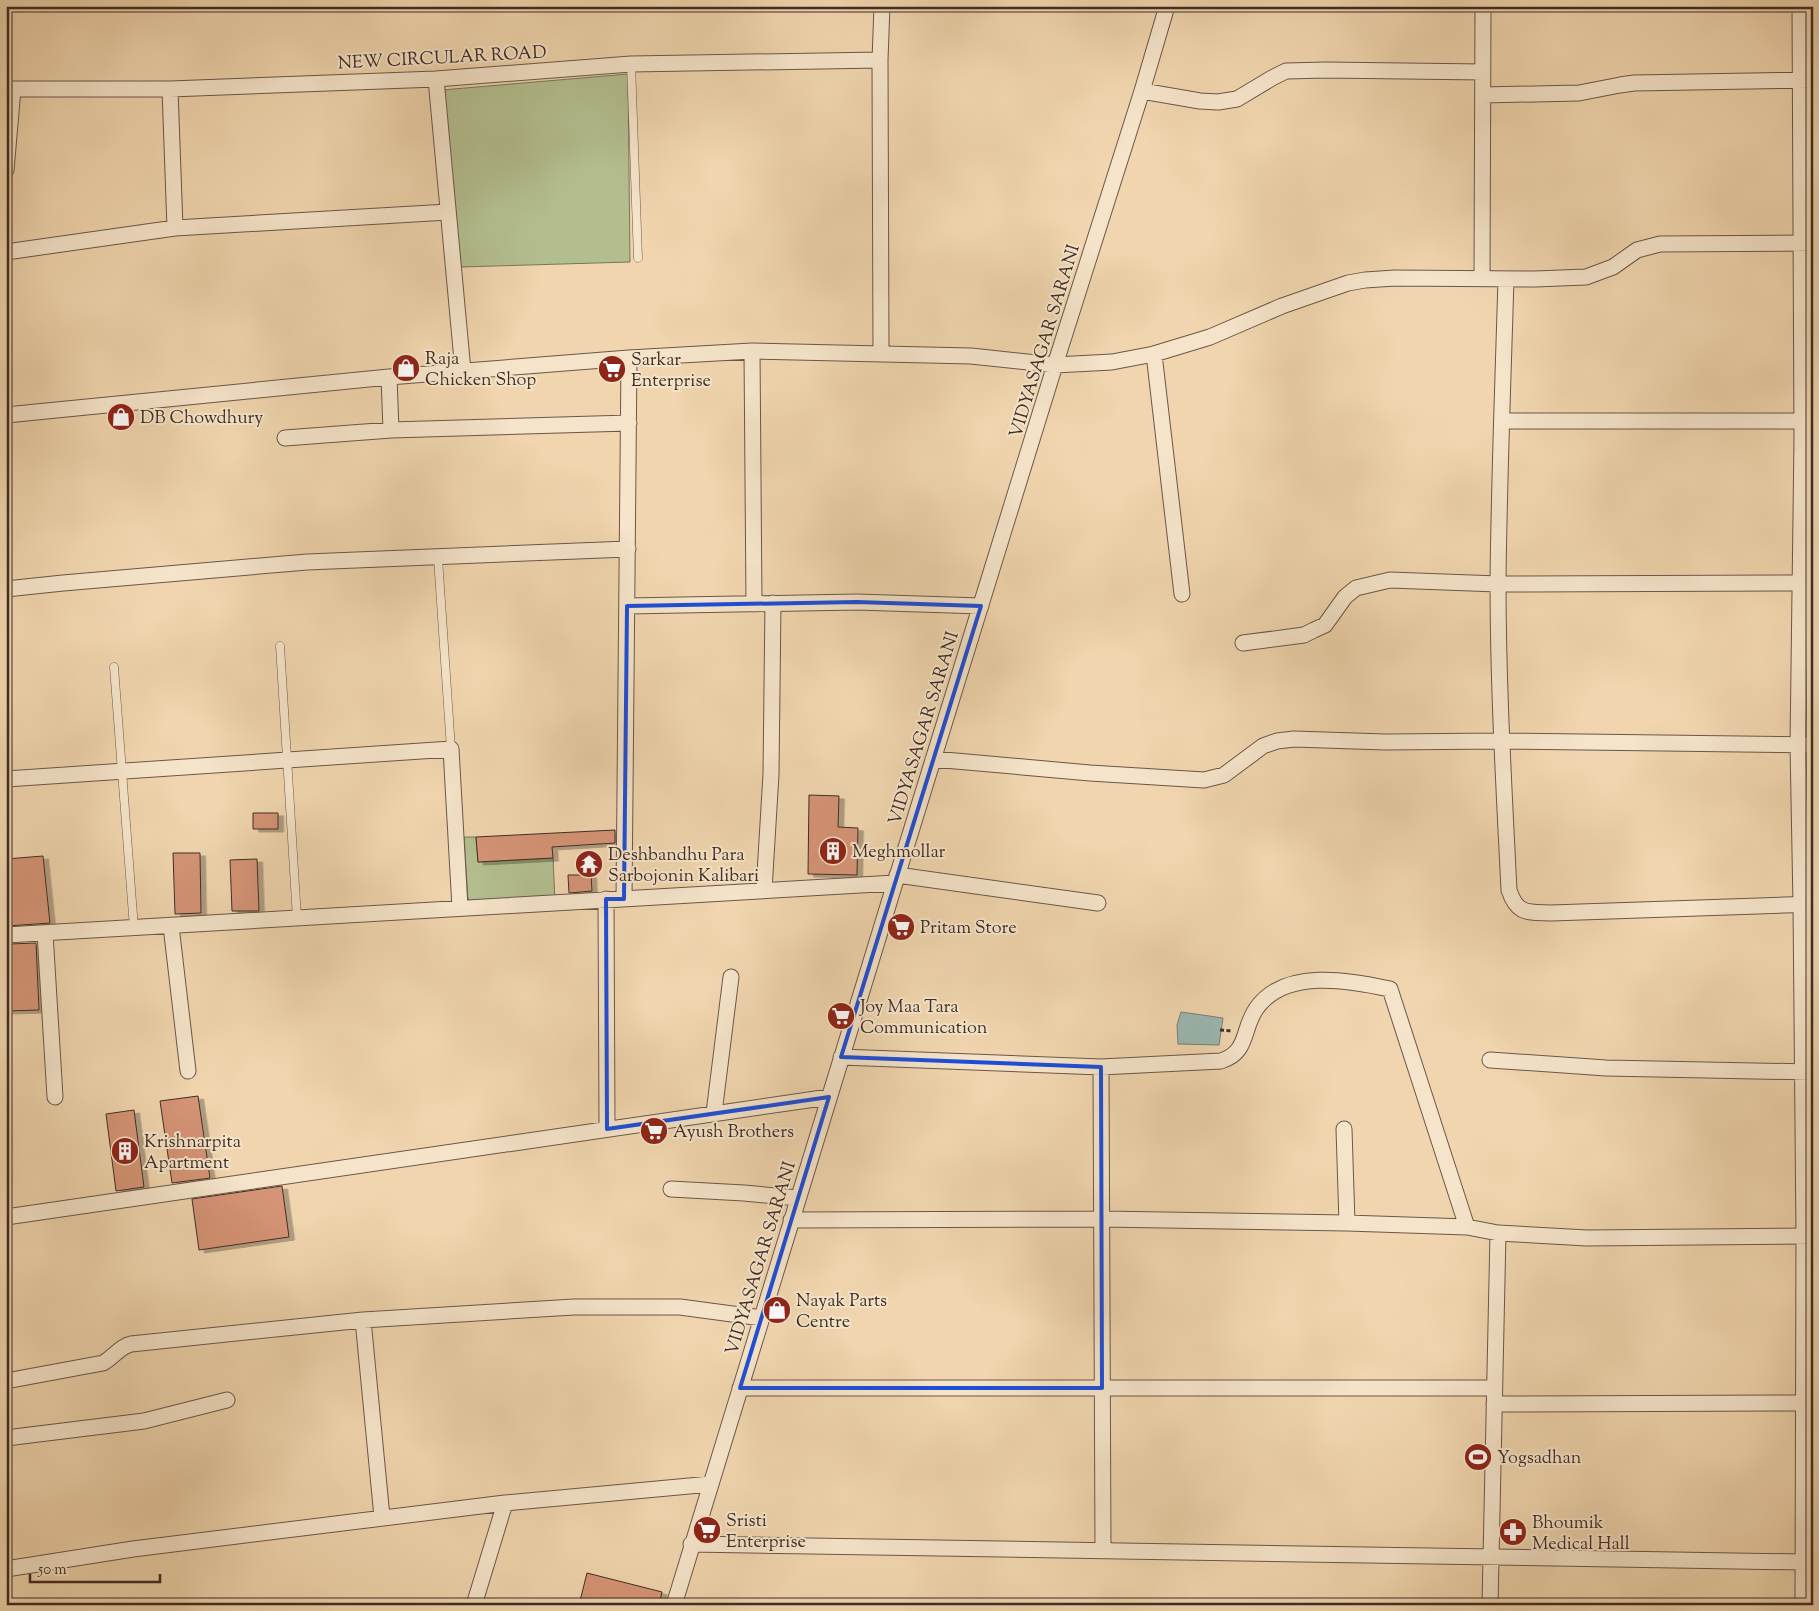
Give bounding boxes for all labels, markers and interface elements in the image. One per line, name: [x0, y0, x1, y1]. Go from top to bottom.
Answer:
street label: NEW CIRCULAR ROAD: [337, 41, 547, 77]
street label: VIDYASAGAR SARANI: [1004, 241, 1088, 442]
place label: Raja Chicken Shop: [425, 347, 536, 394]
place label: Sarkar Enterprise: [631, 348, 711, 395]
shop icon: Raja Chicken Shop: [391, 353, 421, 383]
supermarket icon: Sarkar Enterprise: [597, 354, 627, 384]
shop icon: DB Chowdhury: [106, 402, 136, 432]
place label: DB Chowdhury: [140, 406, 263, 432]
street label: VIDYASAGAR SARANI: [883, 628, 967, 829]
building icon: Meghmollar: [818, 836, 848, 866]
place label: Meghmollar: [852, 840, 946, 866]
place label: Deshbandhu Para Sarbojonin Kalibari: [608, 843, 759, 890]
temple icon: Deshbandhu Para Sarbojonin Kalibari: [574, 849, 604, 879]
supermarket icon: Pritam Store: [886, 912, 916, 942]
place label: Pritam Store: [920, 916, 1017, 942]
place label: Joy Maa Tara Communication: [859, 995, 988, 1042]
supermarket icon: Joy Maa Tara Communication: [826, 1001, 856, 1031]
supermarket icon: Ayush Brothers: [639, 1116, 669, 1146]
place label: Ayush Brothers: [673, 1120, 794, 1146]
place label: Krishnarpita Apartment: [144, 1130, 241, 1177]
building icon: Krishnarpita Apartment: [110, 1136, 140, 1166]
street label: VIDYASAGAR SARANI: [720, 1158, 804, 1359]
place label: Nayak Parts Centre: [796, 1289, 887, 1336]
shop icon: Nayak Parts Centre: [762, 1295, 792, 1325]
sports icon: Yogsadhan: [1463, 1442, 1493, 1472]
place label: Yogsadhan: [1497, 1446, 1582, 1472]
place label: Sristi Enterprise: [726, 1509, 806, 1556]
place label: Bhoumik Medical Hall: [1532, 1511, 1630, 1558]
supermarket icon: Sristi Enterprise: [692, 1515, 722, 1545]
pharmacy icon: Bhoumik Medical Hall: [1498, 1517, 1528, 1547]
scale bar: [30, 1551, 160, 1583]
text: 50 m: [37, 1560, 67, 1581]

